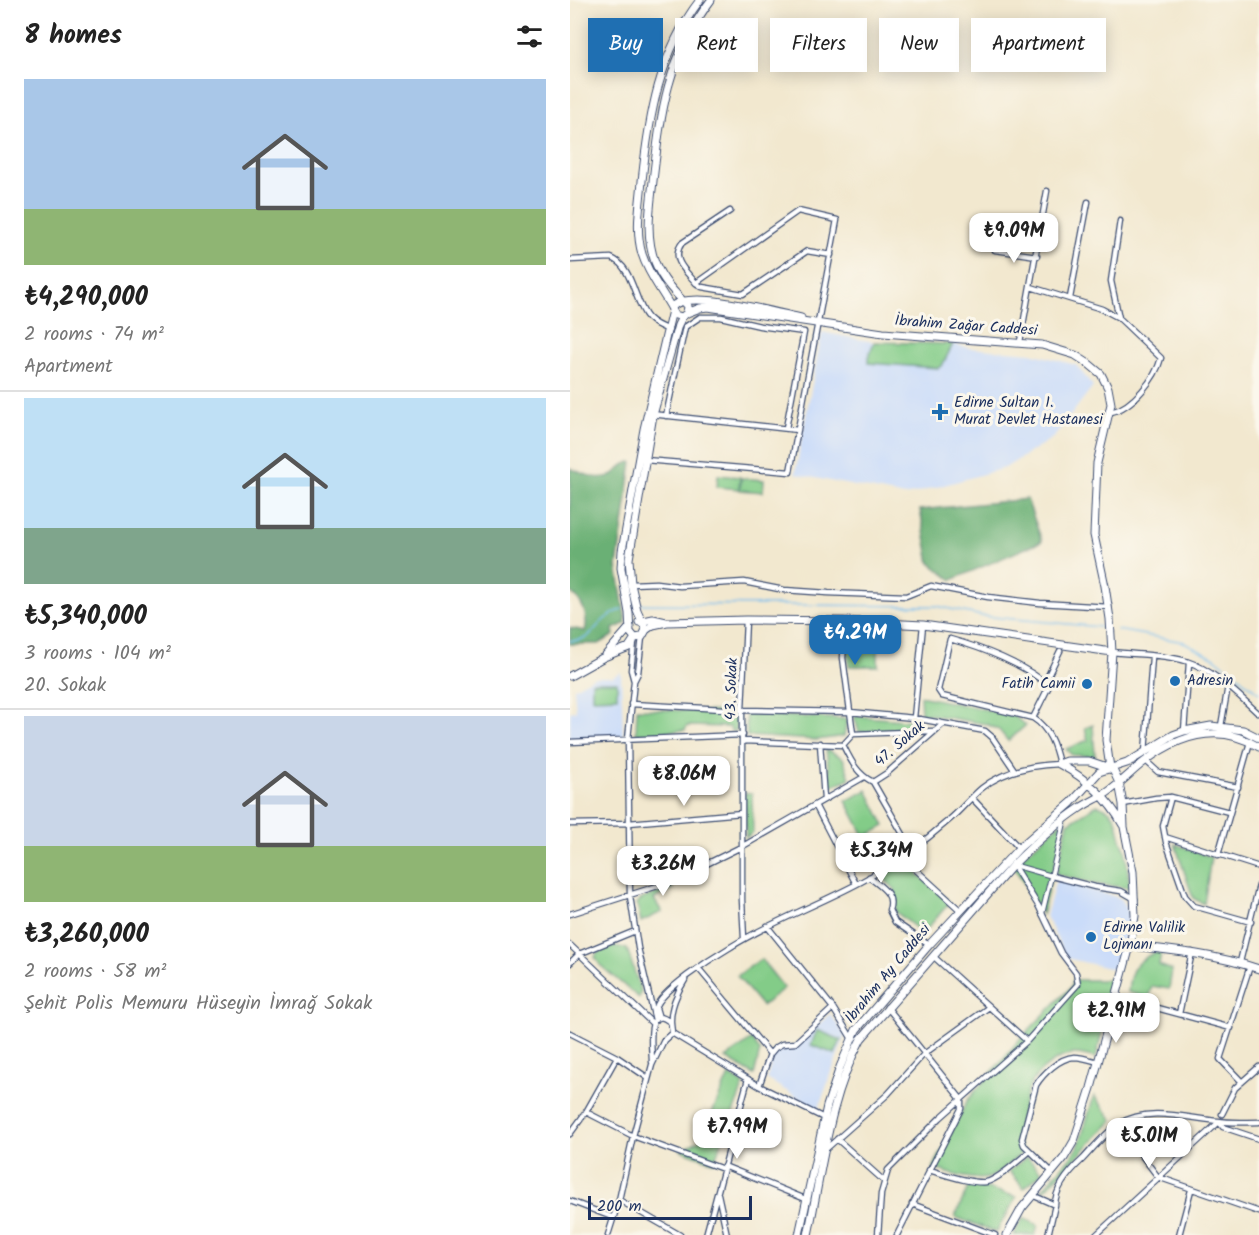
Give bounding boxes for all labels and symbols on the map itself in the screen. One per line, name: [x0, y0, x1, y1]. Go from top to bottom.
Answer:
pin: ₺9.09M: [965, 213, 1063, 264]
street label: İbrahim Zağar Caddesi: [894, 309, 1040, 343]
place label: Edirne Sultan 1. Murat Devlet Hastanesi: [954, 391, 1104, 432]
marker: Edirne Sultan 1. Murat Devlet Hastanesi: [931, 403, 949, 421]
pin: ₺4.29M: [806, 615, 904, 666]
street label: 43. Sokak: [719, 657, 745, 721]
place label: Adresin: [1187, 669, 1233, 693]
place label: Fatih Camii: [1002, 672, 1076, 696]
marker: Adresin: [1168, 674, 1182, 688]
marker: Fatih Camii: [1080, 677, 1094, 691]
street label: 47. Sokak: [869, 714, 931, 773]
pin: ₺8.06M: [635, 756, 733, 807]
pin: ₺5.34M: [832, 833, 930, 884]
pin: ₺3.26M: [614, 846, 712, 897]
place label: Edirne Valilik Lojmanı: [1103, 916, 1186, 957]
street label: İbrahim Ay Caddesi: [839, 918, 938, 1029]
marker: Edirne Valilik Lojmanı: [1084, 930, 1098, 944]
pin: ₺2.91M: [1067, 993, 1165, 1044]
pin: ₺7.99M: [688, 1109, 786, 1160]
pin: ₺5.01M: [1100, 1118, 1198, 1169]
scale bar: [588, 1193, 752, 1220]

